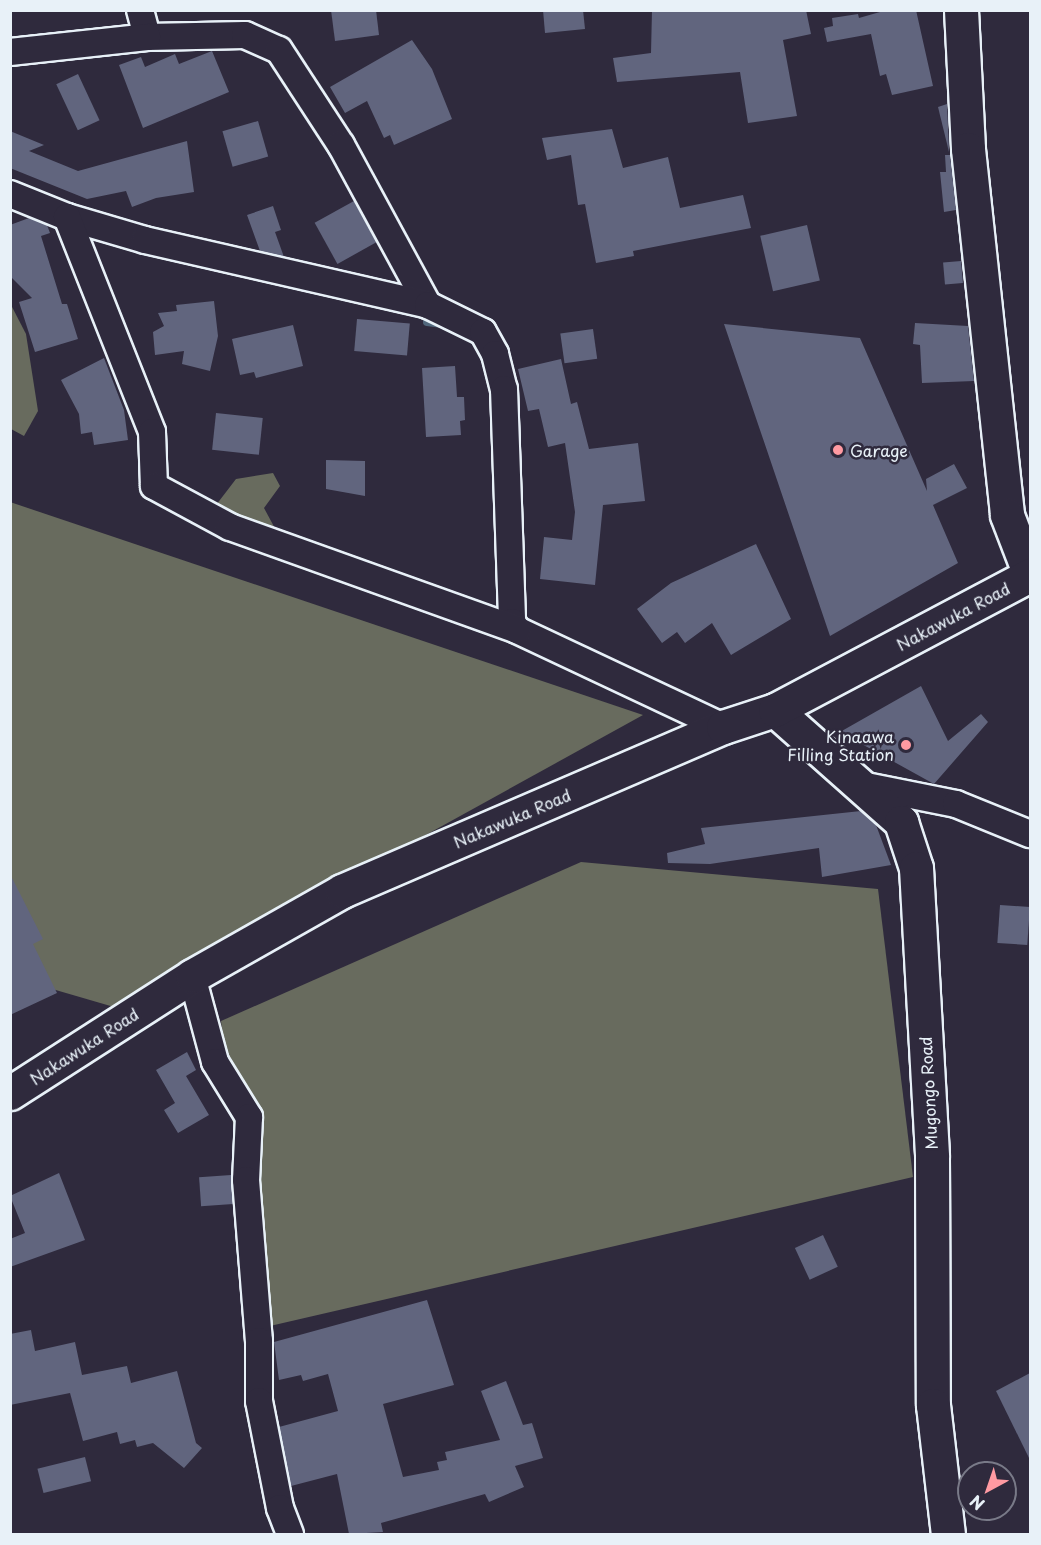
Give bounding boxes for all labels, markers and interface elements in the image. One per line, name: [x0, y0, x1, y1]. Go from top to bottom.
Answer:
place label: Garage: [850, 440, 908, 460]
marker: Garage: [831, 443, 845, 457]
street label: Nakawuka Road: [892, 578, 1014, 654]
place label: Kinaawa Filling Station: [788, 726, 894, 764]
marker: Kinaawa Filling Station: [899, 738, 913, 752]
street label: Nakawuka Road: [450, 784, 574, 852]
street label: Nakawuka Road: [26, 1003, 142, 1089]
street label: Mugongo Road: [915, 1036, 941, 1150]
north arrow: [957, 1461, 1017, 1521]
text: N: [964, 1490, 989, 1517]

